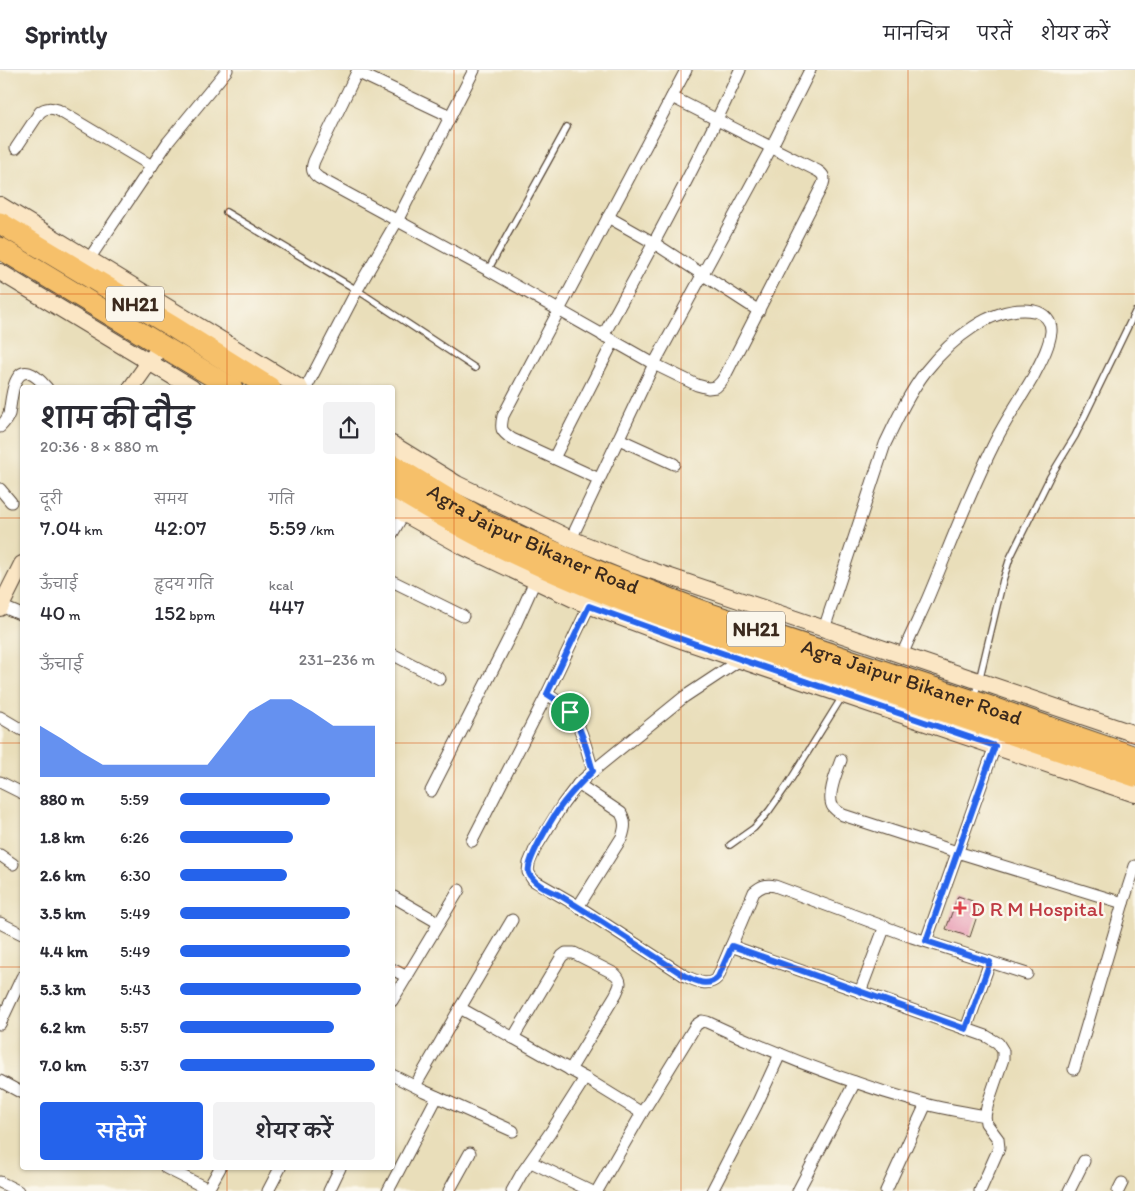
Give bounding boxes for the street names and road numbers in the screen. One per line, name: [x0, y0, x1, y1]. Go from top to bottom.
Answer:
road number: NH21: [106, 286, 164, 322]
street label: Agra Jaipur Bikaner Road: [424, 478, 643, 598]
road number: NH21: [727, 612, 785, 646]
street label: Agra Jaipur Bikaner Road: [799, 633, 1026, 730]

